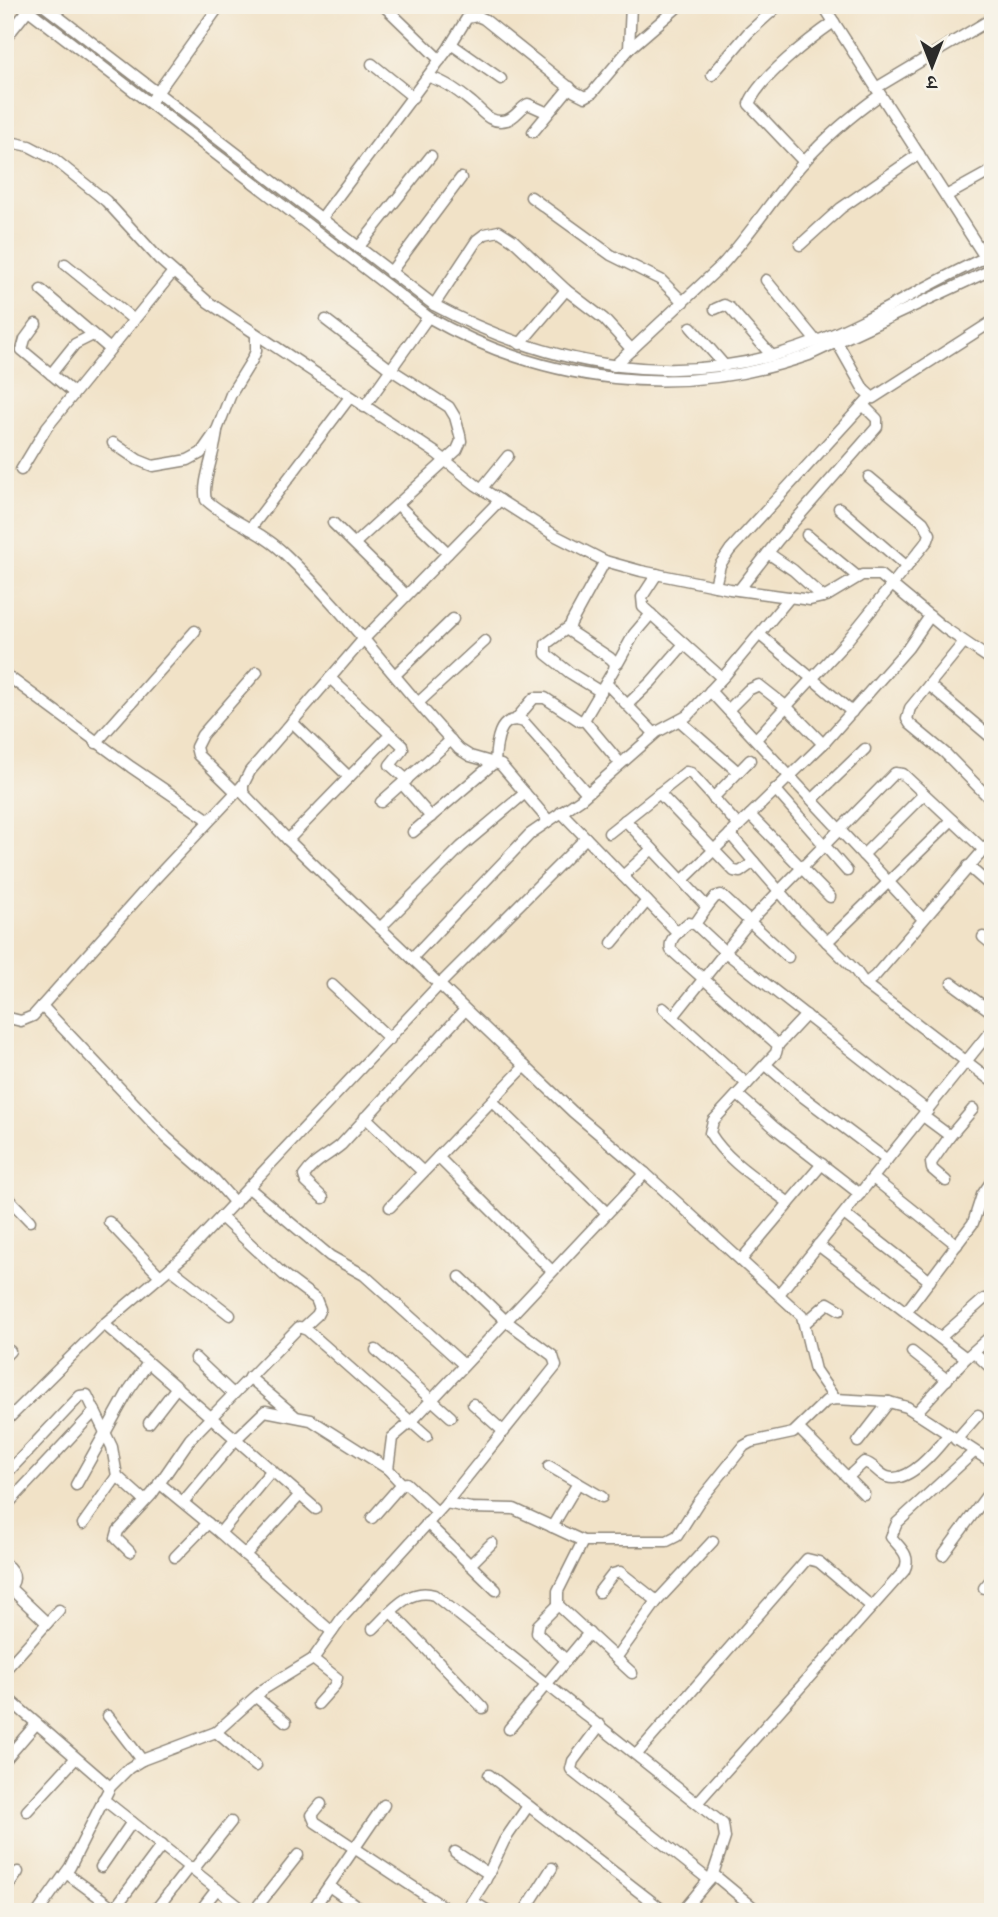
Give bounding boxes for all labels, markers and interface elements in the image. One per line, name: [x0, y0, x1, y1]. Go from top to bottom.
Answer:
north arrow: [897, 32, 967, 102]
text: उ: [926, 71, 939, 94]

